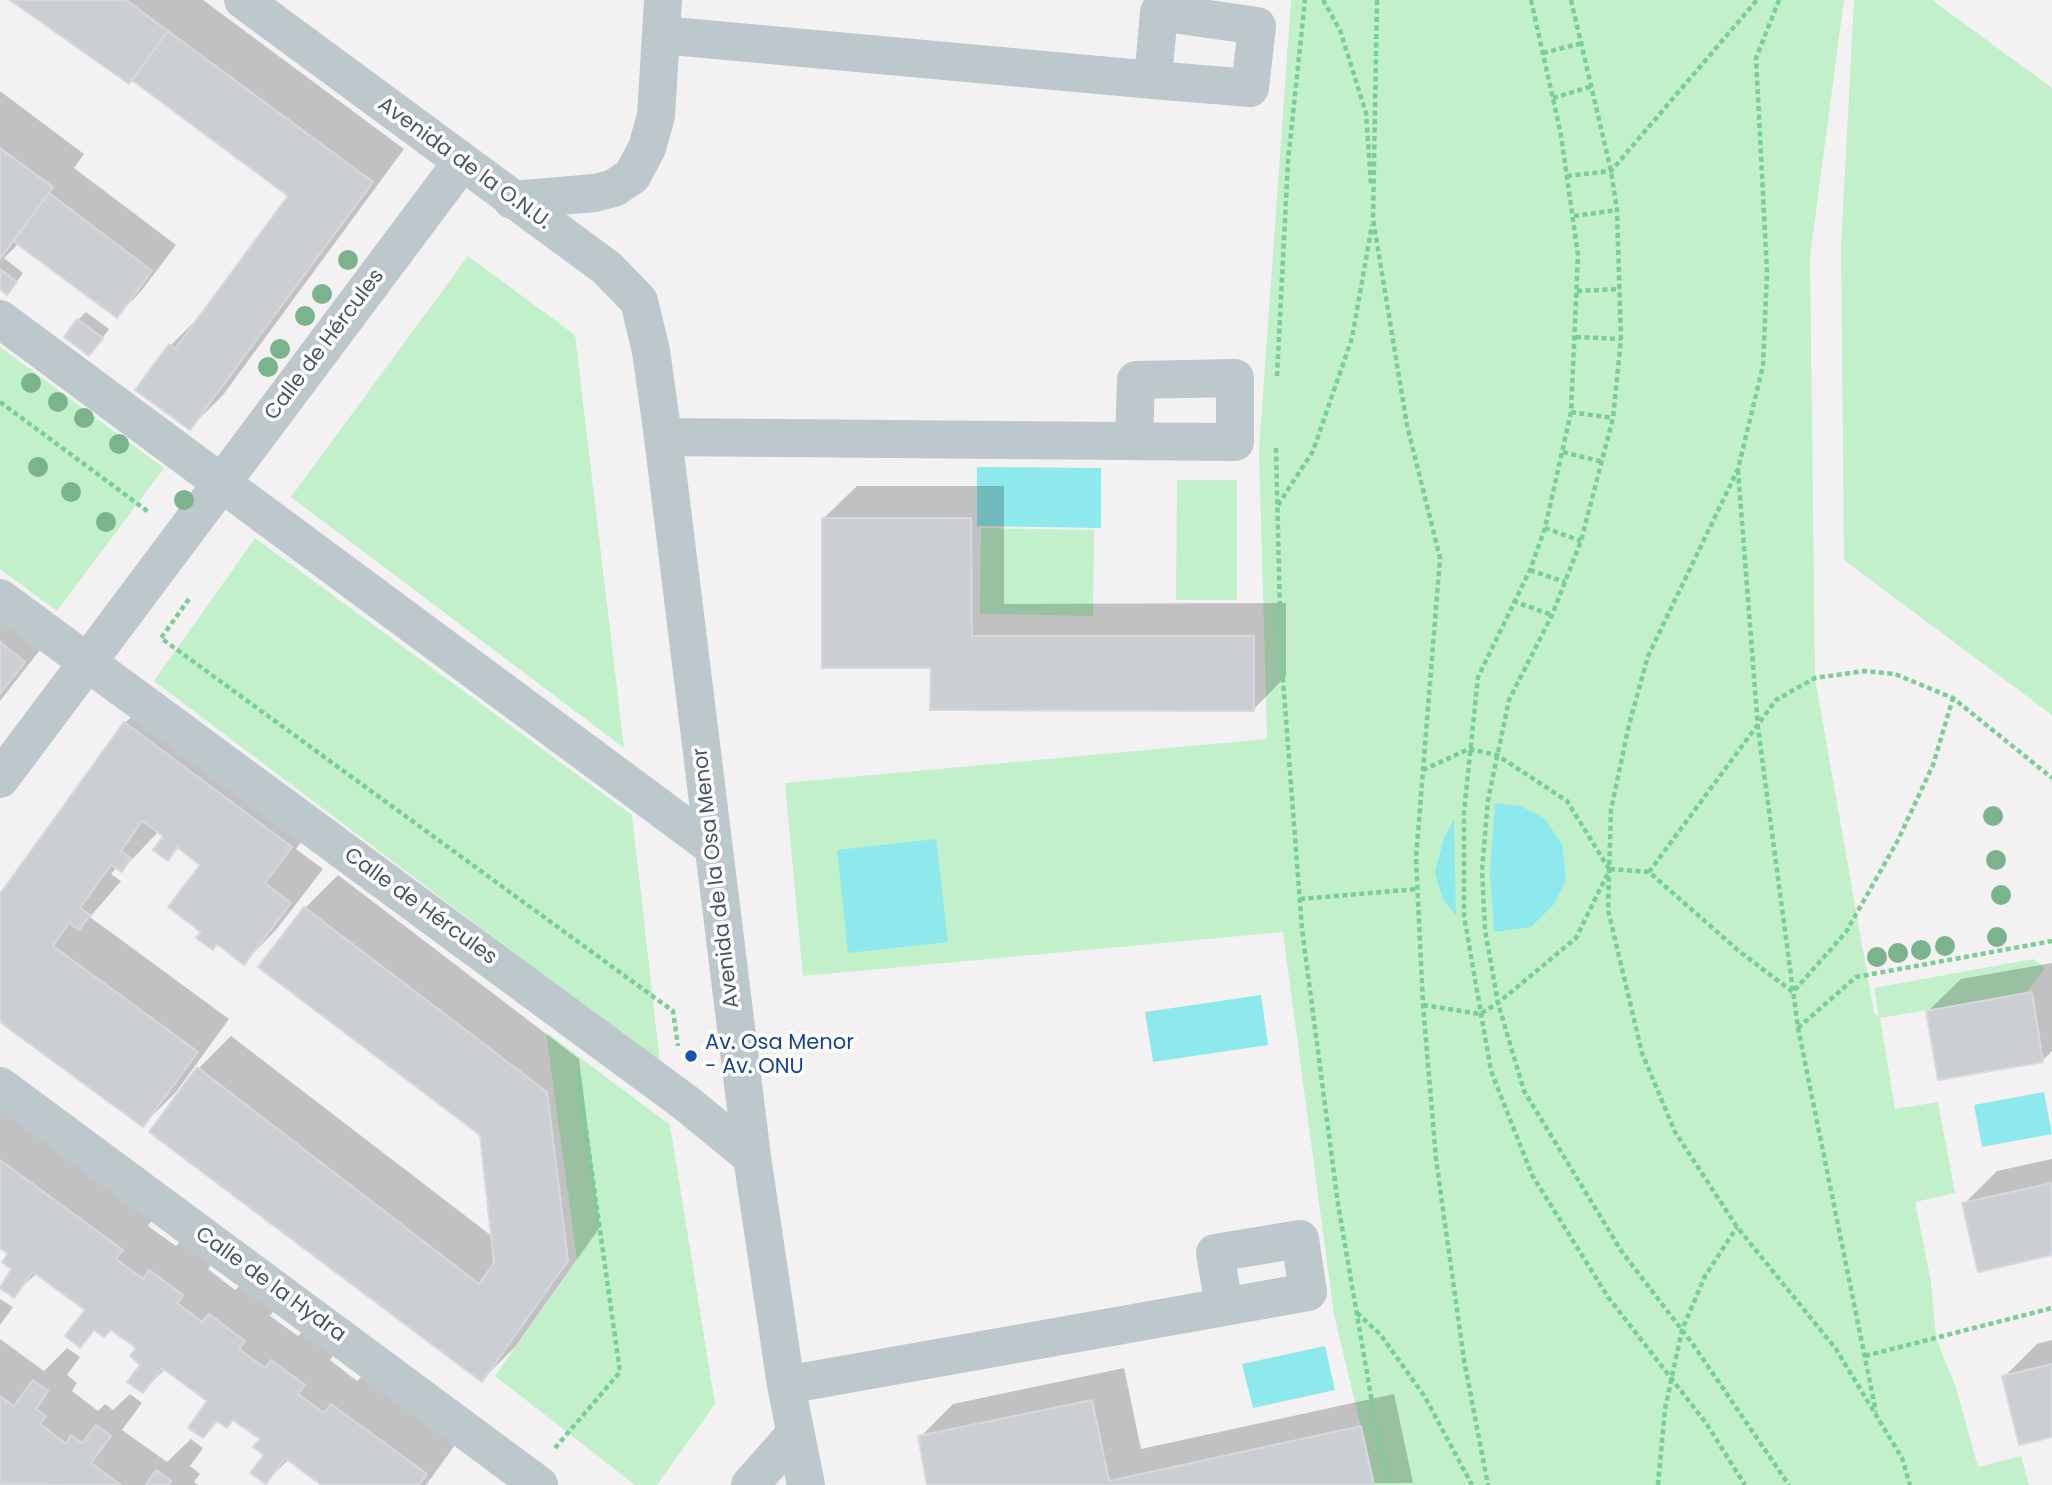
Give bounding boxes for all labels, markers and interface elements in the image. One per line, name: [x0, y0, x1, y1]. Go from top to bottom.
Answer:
street label: Avenida de la O.N.U.: [372, 93, 556, 235]
street label: Calle de Hércules: [260, 264, 390, 426]
street label: Avenida de la Osa Menor: [689, 746, 745, 1010]
street label: Calle de Hércules: [339, 843, 501, 971]
place label: Av. Osa Menor - Av. ONU: [705, 1031, 854, 1081]
marker: Av. Osa Menor - Av. ONU: [683, 1048, 699, 1064]
street label: Calle de la Hydra: [190, 1222, 350, 1348]

